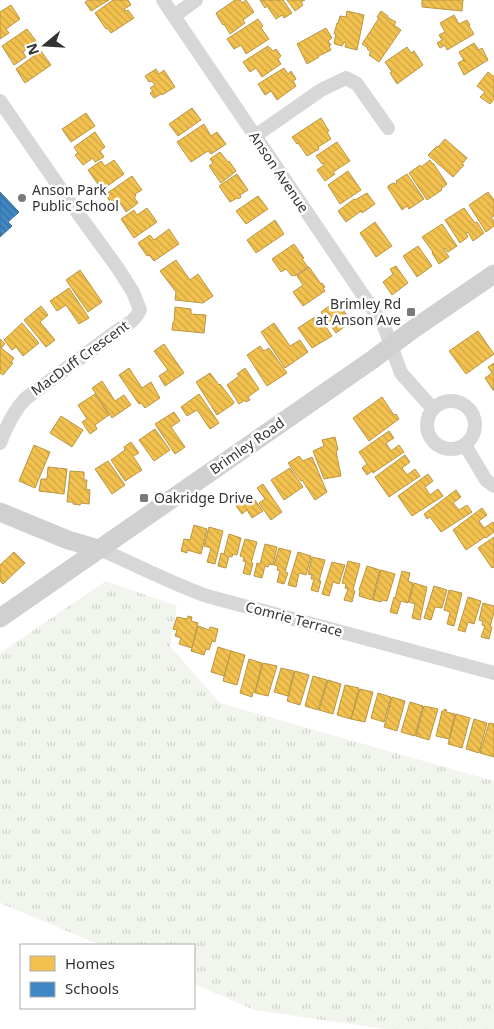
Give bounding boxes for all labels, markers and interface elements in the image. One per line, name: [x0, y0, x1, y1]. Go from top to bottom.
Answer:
north arrow: [20, 20, 70, 70]
text: N: [21, 41, 43, 58]
street label: Anson Avenue: [245, 127, 314, 216]
place label: Anson Park Public School: [32, 180, 119, 215]
marker: Anson Park Public School: [16, 192, 28, 204]
place label: Brimley Rd at Anson Ave: [315, 294, 401, 329]
marker: Brimley Rd at Anson Ave: [405, 306, 417, 318]
street label: MacDuff Crescent: [27, 316, 132, 400]
street label: Brimley Road: [206, 413, 288, 478]
place label: Oakridge Drive: [154, 488, 253, 507]
marker: Oakridge Drive: [138, 492, 150, 504]
street label: Comrie Terrace: [243, 596, 345, 641]
legend: [20, 944, 195, 1009]
text: Homes: [65, 953, 115, 973]
text: Schools: [65, 978, 119, 998]

